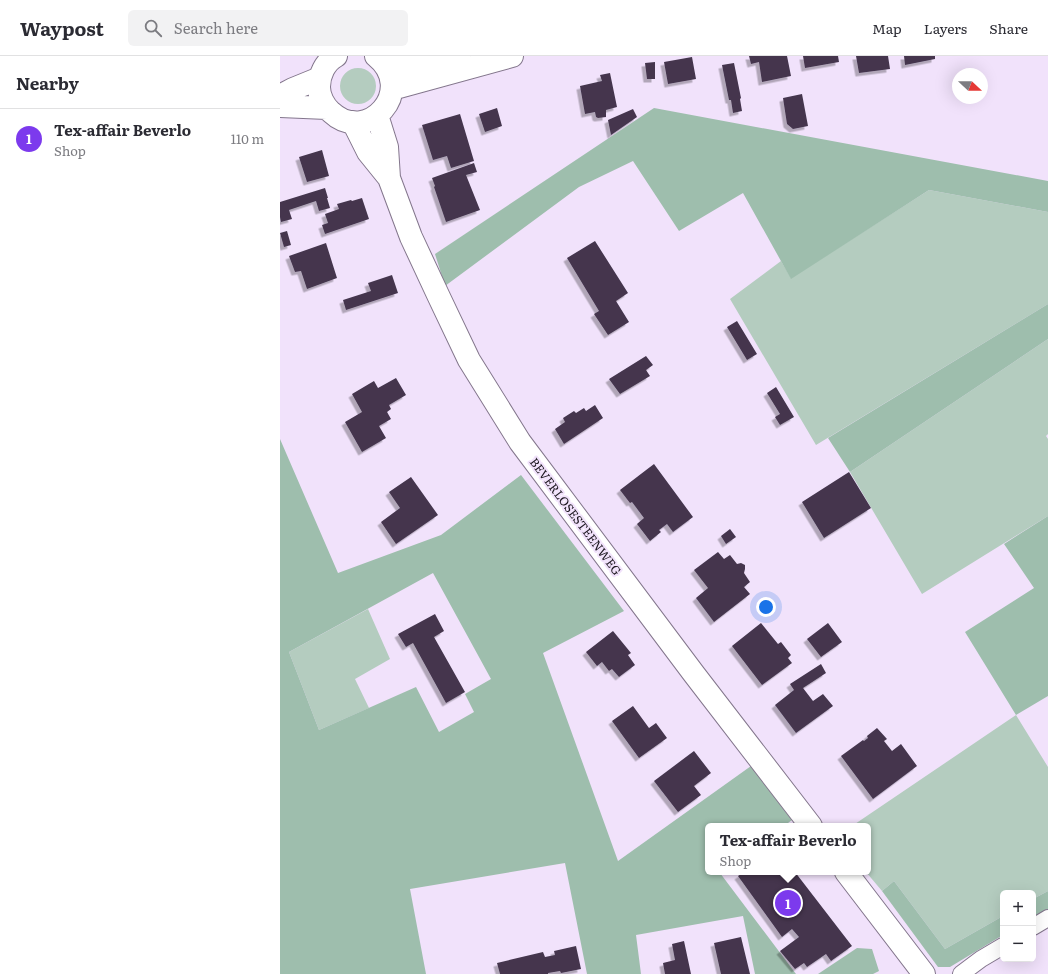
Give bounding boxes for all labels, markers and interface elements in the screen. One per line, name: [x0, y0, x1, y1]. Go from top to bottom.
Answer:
search box: [128, 10, 408, 46]
text: Waypost: [20, 14, 104, 42]
text: Search here: [174, 16, 258, 39]
icon: search: [142, 17, 164, 39]
text: Map: [872, 18, 902, 38]
text: Layers: [924, 18, 967, 38]
text: Share: [989, 18, 1028, 38]
north arrow: [952, 68, 988, 104]
text: Nearby: [16, 70, 79, 95]
text: Tex-affair Beverlo: [54, 118, 191, 141]
text: 1: [26, 129, 32, 148]
text: 110 m: [231, 129, 264, 148]
text: Shop: [54, 141, 86, 160]
street label: BEVERLOSESTEENWEG: [526, 454, 626, 578]
your location: [756, 597, 776, 617]
popup: [705, 823, 871, 875]
text: Tex-affair Beverlo: [719, 828, 857, 851]
text: Shop: [719, 851, 751, 870]
pin: 1: [775, 888, 801, 918]
map controls: [1000, 890, 1036, 962]
button: +: [1000, 890, 1036, 926]
button: −: [1000, 926, 1036, 962]

